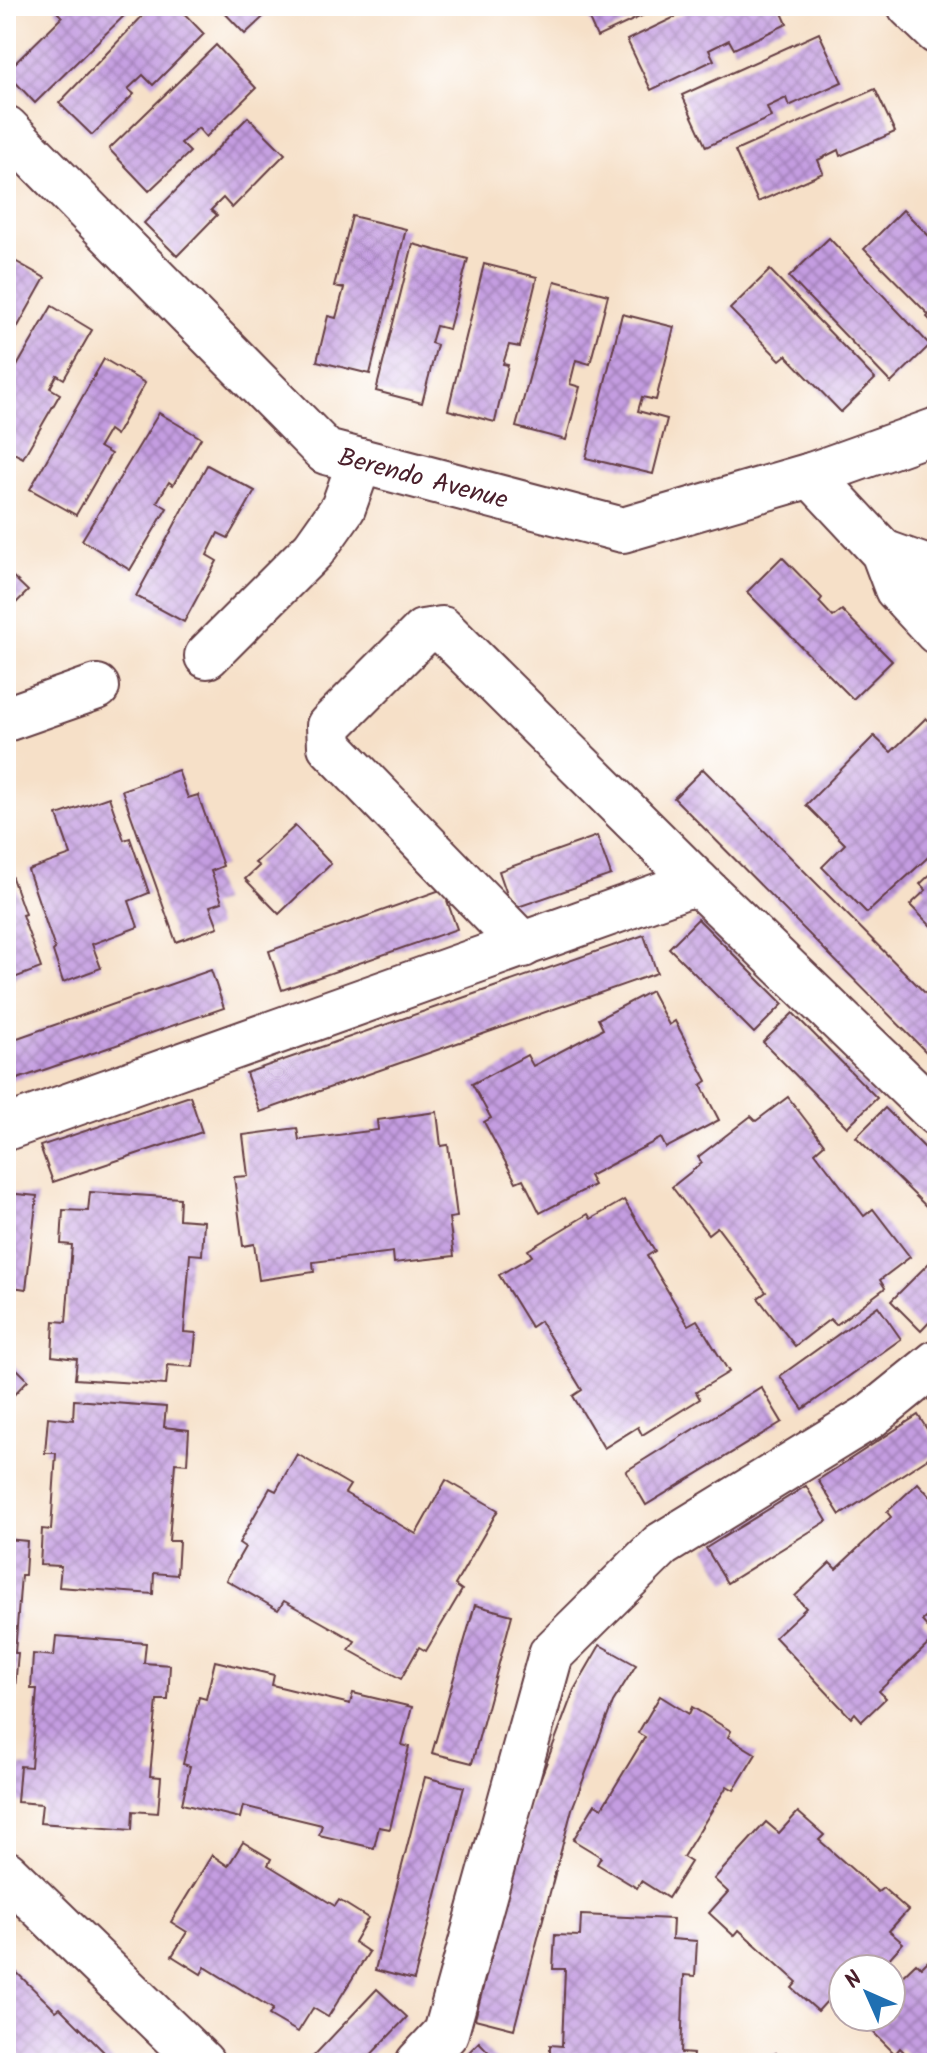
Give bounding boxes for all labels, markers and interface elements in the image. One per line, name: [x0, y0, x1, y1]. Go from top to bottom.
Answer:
street label: Berendo Avenue: [333, 437, 513, 522]
north arrow: [827, 1953, 907, 2033]
text: N: [837, 1963, 872, 1998]

